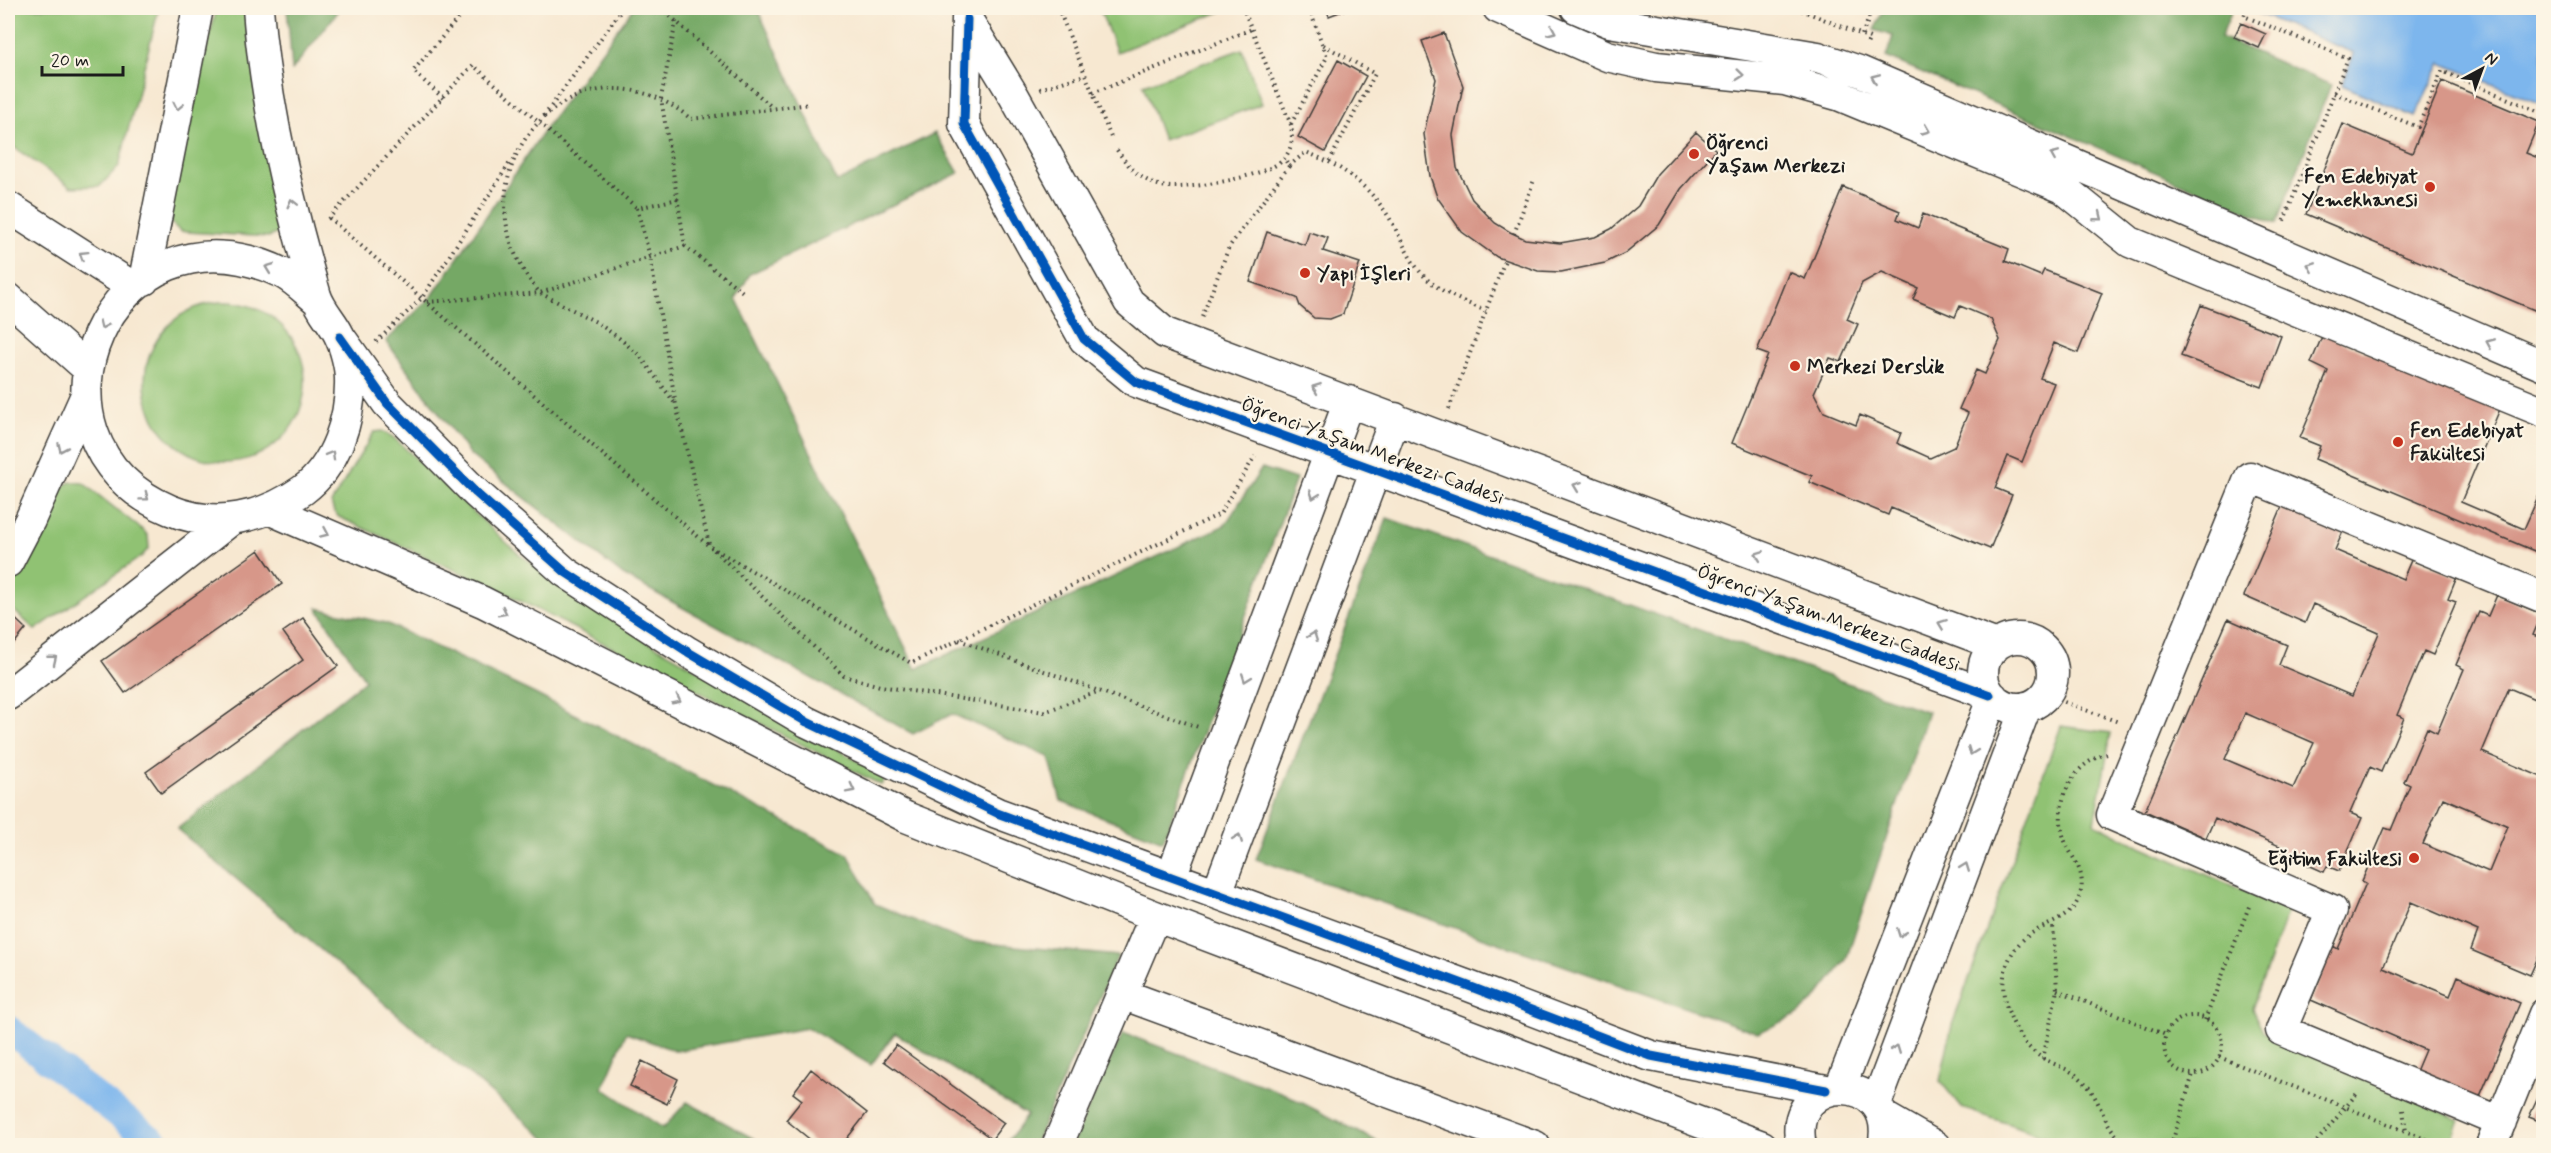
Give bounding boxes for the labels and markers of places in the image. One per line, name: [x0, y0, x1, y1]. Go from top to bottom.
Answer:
place label: Öğrenci Yaşam Merkezi: [1706, 130, 1846, 180]
marker: Öğrenci Yaşam Merkezi: [1687, 147, 1701, 161]
place label: Fen Edebiyat Yemekhanesi: [2302, 164, 2419, 214]
marker: Fen Edebiyat Yemekhanesi: [2423, 180, 2437, 194]
place label: Yapı İşleri: [1317, 261, 1411, 288]
marker: Yapı İşleri: [1298, 266, 1312, 280]
place label: Merkezi Derslik: [1807, 354, 1944, 381]
marker: Merkezi Derslik: [1788, 359, 1802, 373]
place label: Fen Edebiyat Fakültesi: [2410, 418, 2525, 468]
marker: Fen Edebiyat Fakültesi: [2391, 435, 2405, 449]
place label: Eğitim Fakültesi: [2268, 846, 2402, 873]
marker: Eğitim Fakültesi: [2407, 851, 2421, 865]

